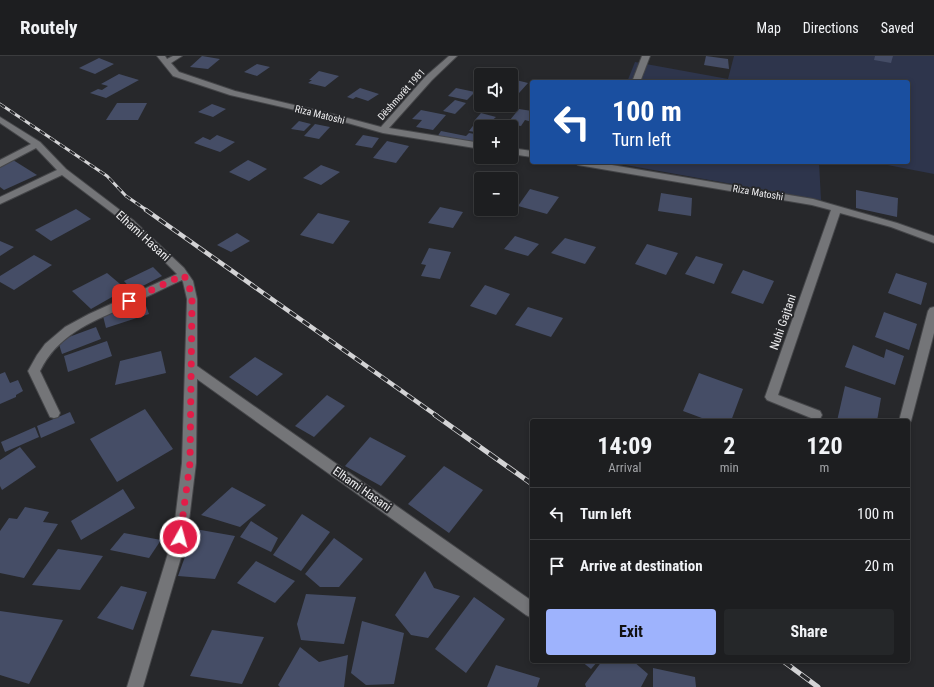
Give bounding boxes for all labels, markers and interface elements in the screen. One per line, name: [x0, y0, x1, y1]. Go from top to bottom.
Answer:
text: Routely: [20, 16, 77, 39]
text: Map: [757, 20, 781, 36]
text: Directions: [803, 20, 859, 36]
text: Saved: [881, 20, 914, 36]
street label: Dëshmorët 1981: [376, 67, 427, 122]
map controls: [474, 68, 518, 216]
button: sound: [474, 68, 518, 112]
text: 100 m: [612, 95, 682, 128]
icon: left: [546, 96, 598, 148]
street label: Riza Matoshi: [294, 103, 346, 126]
button: +: [474, 120, 518, 164]
text: Turn left: [612, 129, 671, 150]
button: −: [474, 172, 518, 216]
street label: Riza Matoshi: [732, 183, 784, 202]
street label: Elhami Hasani: [113, 208, 173, 264]
pin: [112, 284, 146, 318]
icon: arrive: [118, 290, 140, 312]
street label: Nuhi Gajtani: [767, 292, 799, 352]
text: 14:09: [597, 432, 652, 460]
text: 2: [723, 432, 735, 460]
text: 120: [806, 432, 843, 460]
text: Arrival: [608, 460, 641, 475]
text: min: [720, 460, 739, 475]
text: m: [820, 460, 829, 475]
street label: Elhami Hasani: [330, 464, 394, 514]
icon: left: [546, 503, 568, 525]
text: Turn left: [580, 505, 631, 523]
text: 100 m: [857, 505, 894, 523]
position arrow: [159, 516, 201, 558]
icon: arrive: [546, 555, 568, 577]
text: Arrive at destination: [580, 557, 703, 575]
text: 20 m: [864, 557, 894, 575]
button: Exit: [546, 609, 716, 655]
button: Share: [724, 609, 894, 655]

